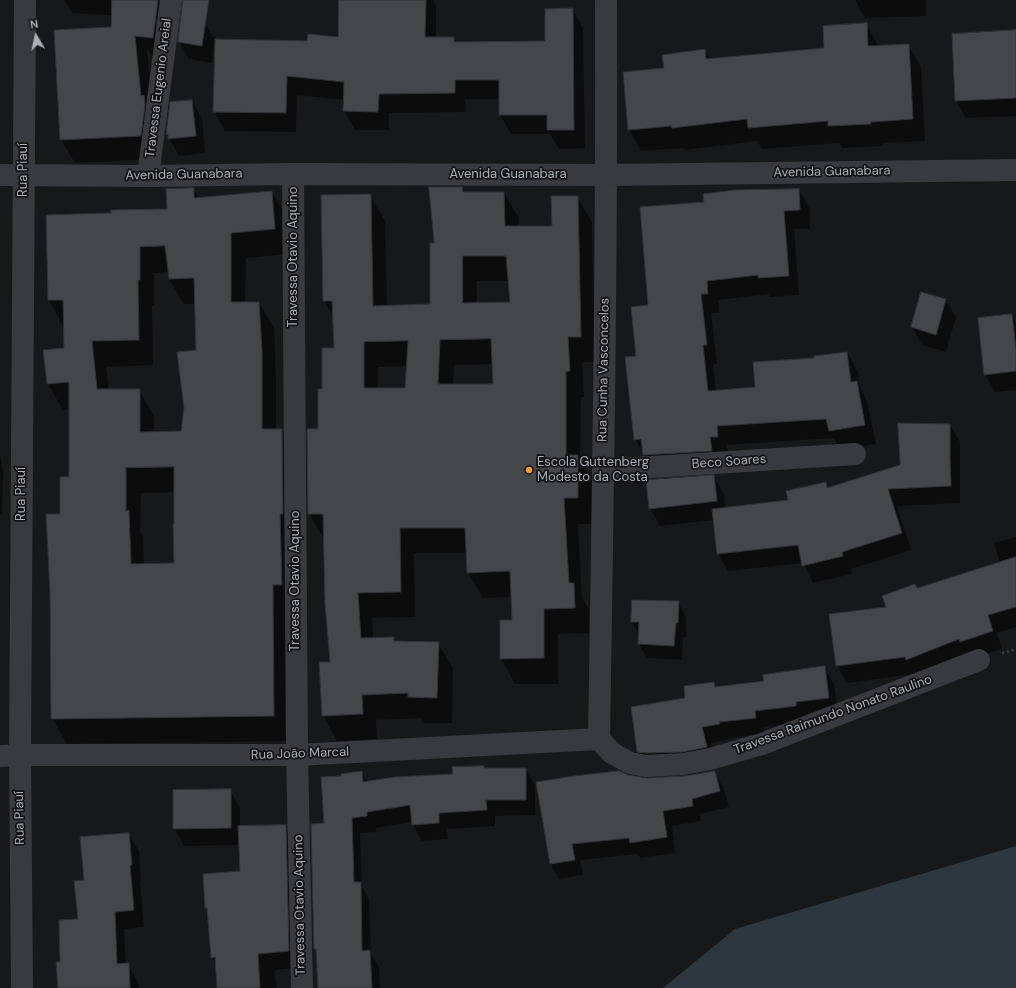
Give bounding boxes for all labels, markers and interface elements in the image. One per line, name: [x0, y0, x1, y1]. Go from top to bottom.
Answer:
north arrow: [16, 16, 56, 56]
text: N: [29, 17, 39, 32]
street label: Travessa Eugenio Areial: [143, 17, 175, 159]
street label: Rua Piauí: [16, 143, 32, 197]
street label: Avenida Guanabara: [773, 163, 891, 181]
street label: Avenida Guanabara: [125, 166, 243, 184]
street label: Avenida Guanabara: [449, 167, 567, 183]
street label: Travessa Otavio Aquino: [286, 187, 302, 327]
street label: Rua Cunha Vasconcelos: [595, 298, 613, 442]
street label: Beco Soares: [691, 452, 767, 472]
place label: Escola Guttenberg Modesto da Costa: [537, 455, 649, 486]
marker: Escola Guttenberg Modesto da Costa: [524, 465, 534, 475]
street label: Rua Piauí: [14, 467, 30, 521]
street label: Travessa Otavio Aquino: [288, 511, 304, 651]
street label: Travessa Raimundo Nonato Raulino: [732, 672, 934, 758]
street label: Rua João Marcal: [251, 744, 349, 764]
street label: Rua Piauí: [12, 791, 28, 845]
street label: Travessa Otavio Aquino: [291, 834, 309, 976]

